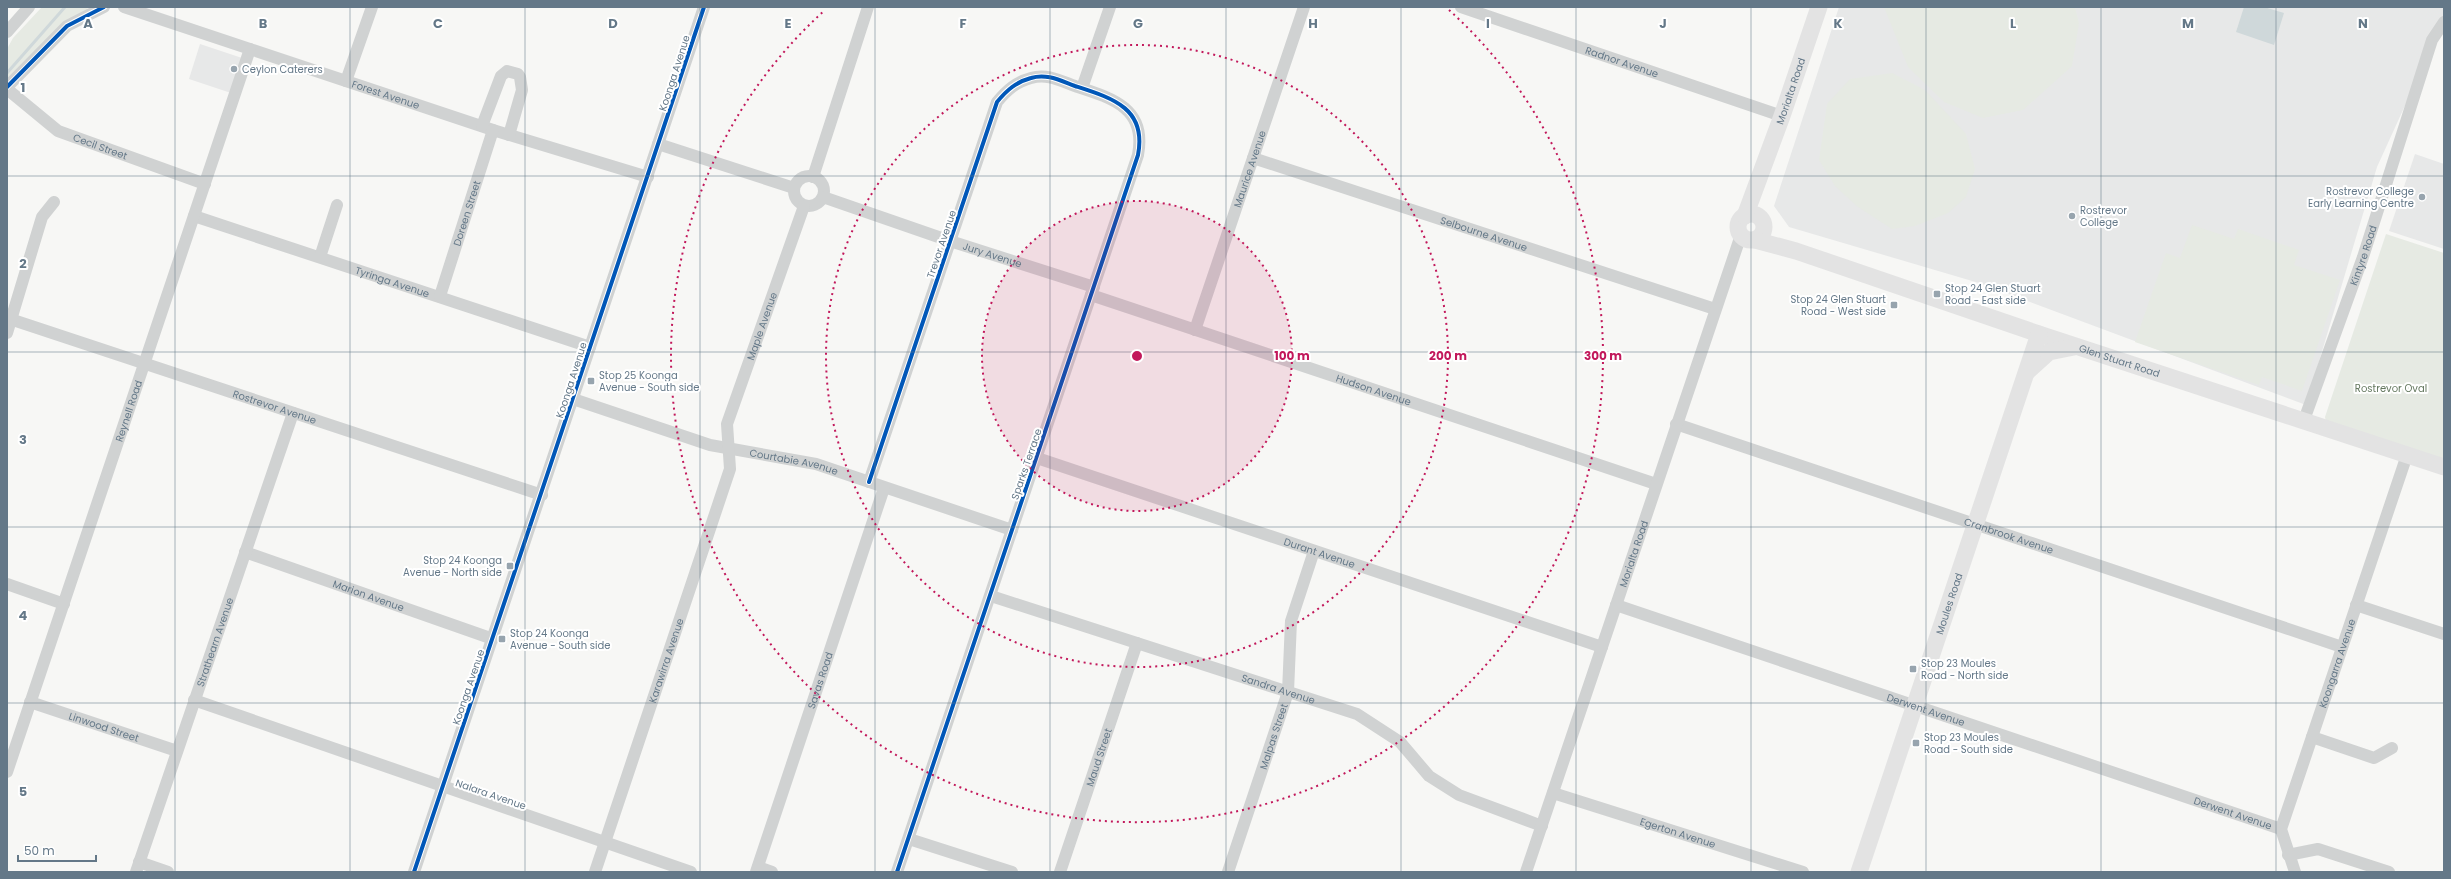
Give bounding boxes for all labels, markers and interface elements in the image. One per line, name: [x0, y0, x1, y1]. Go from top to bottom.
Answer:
text: A: [83, 14, 93, 33]
text: B: [259, 14, 268, 33]
text: C: [433, 14, 443, 33]
text: D: [608, 14, 618, 33]
text: E: [784, 14, 792, 33]
text: F: [959, 14, 967, 33]
text: G: [1133, 14, 1143, 33]
text: H: [1308, 14, 1318, 33]
text: I: [1486, 14, 1490, 33]
text: J: [1659, 14, 1667, 33]
text: K: [1833, 14, 1843, 33]
text: L: [2010, 14, 2016, 33]
text: M: [2182, 14, 2194, 33]
text: N: [2358, 14, 2368, 33]
street label: Koonga Avenue: [655, 33, 694, 113]
street label: Radnor Avenue: [1583, 43, 1660, 82]
street label: Morialta Road: [1773, 56, 1809, 127]
place label: Ceylon Caterers: [242, 62, 323, 77]
marker: Ceylon Caterers: [229, 64, 239, 74]
street label: Forest Avenue: [350, 76, 422, 113]
text: 1: [21, 78, 25, 97]
street label: Maurice Avenue: [1230, 129, 1270, 210]
street label: Cecil Street: [71, 130, 130, 164]
street label: Doreen Street: [449, 178, 485, 248]
place label: Rostrevor College Early Learning Centre: [2308, 184, 2414, 211]
marker: Rostrevor College Early Learning Centre: [2417, 192, 2427, 202]
place label: Rostrevor College: [2080, 203, 2127, 230]
street label: Trevor Avenue: [923, 208, 960, 280]
marker: Rostrevor College: [2067, 211, 2077, 221]
street label: Selbourne Avenue: [1438, 213, 1529, 255]
street label: Kintyre Road: [2346, 223, 2381, 288]
street label: Jury Avenue: [961, 239, 1024, 272]
text: 2: [19, 254, 27, 273]
street label: Tyringa Avenue: [353, 263, 431, 301]
place label: Stop 24 Glen Stuart Road - East side: [1945, 281, 2041, 308]
marker: Stop 24 Glen Stuart Road - East side: [1932, 289, 1942, 299]
street label: Maple Avenue: [743, 290, 781, 362]
place label: Stop 24 Glen Stuart Road - West side: [1790, 292, 1886, 319]
marker: Stop 24 Glen Stuart Road - West side: [1889, 300, 1899, 310]
street label: Koonga Avenue: [552, 340, 591, 420]
street label: Glen Stuart Road: [2077, 341, 2162, 381]
text: 100 m: [1274, 347, 1310, 364]
text: 200 m: [1429, 347, 1467, 364]
text: 300 m: [1584, 347, 1622, 364]
centre of rings: [1130, 349, 1144, 363]
place label: Stop 25 Koonga Avenue - South side: [599, 368, 699, 395]
street label: Hudson Avenue: [1334, 370, 1413, 410]
marker: Stop 25 Koonga Avenue - South side: [586, 376, 596, 386]
street label: Reynell Road: [112, 378, 146, 444]
park label: Rostrevor Oval: [2355, 381, 2427, 396]
street label: Rostrevor Avenue: [231, 386, 318, 428]
street label: Sparks Terrace: [1007, 427, 1046, 502]
text: 3: [19, 430, 27, 449]
street label: Courtabie Avenue: [748, 445, 840, 479]
street label: Cranbrook Avenue: [1962, 514, 2055, 558]
street label: Morialta Road: [1616, 518, 1652, 589]
street label: Durant Avenue: [1282, 534, 1357, 572]
place label: Stop 24 Koonga Avenue - North side: [403, 553, 502, 580]
marker: Stop 24 Koonga Avenue - North side: [505, 561, 515, 571]
street label: Moules Road: [1932, 571, 1967, 637]
street label: Marion Avenue: [331, 576, 406, 615]
street label: Strathearn Avenue: [193, 596, 237, 689]
text: 4: [19, 606, 28, 625]
street label: Karawirra Avenue: [645, 616, 687, 705]
street label: Koongarra Avenue: [2315, 617, 2359, 710]
place label: Stop 24 Koonga Avenue - South side: [510, 626, 610, 653]
marker: Stop 24 Koonga Avenue - South side: [497, 634, 507, 644]
street label: Koonga Avenue: [449, 647, 488, 727]
street label: Savas Road: [804, 650, 837, 711]
place label: Stop 23 Moules Road - North side: [1921, 656, 2008, 683]
marker: Stop 23 Moules Road - North side: [1908, 664, 1918, 674]
street label: Sandra Avenue: [1240, 670, 1317, 708]
street label: Derwent Avenue: [1885, 690, 1967, 730]
street label: Malpas Street: [1256, 701, 1292, 771]
street label: Linwood Street: [67, 708, 141, 746]
street label: Maud Street: [1082, 726, 1116, 789]
place label: Stop 23 Moules Road - South side: [1924, 730, 2013, 757]
marker: Stop 23 Moules Road - South side: [1911, 738, 1921, 748]
street label: Nalara Avenue: [454, 775, 528, 814]
text: 5: [19, 782, 27, 801]
street label: Derwent Avenue: [2192, 793, 2274, 833]
street label: Egerton Avenue: [1638, 814, 1717, 852]
scale bar: [18, 837, 96, 863]
text: 50 m: [24, 842, 55, 859]

